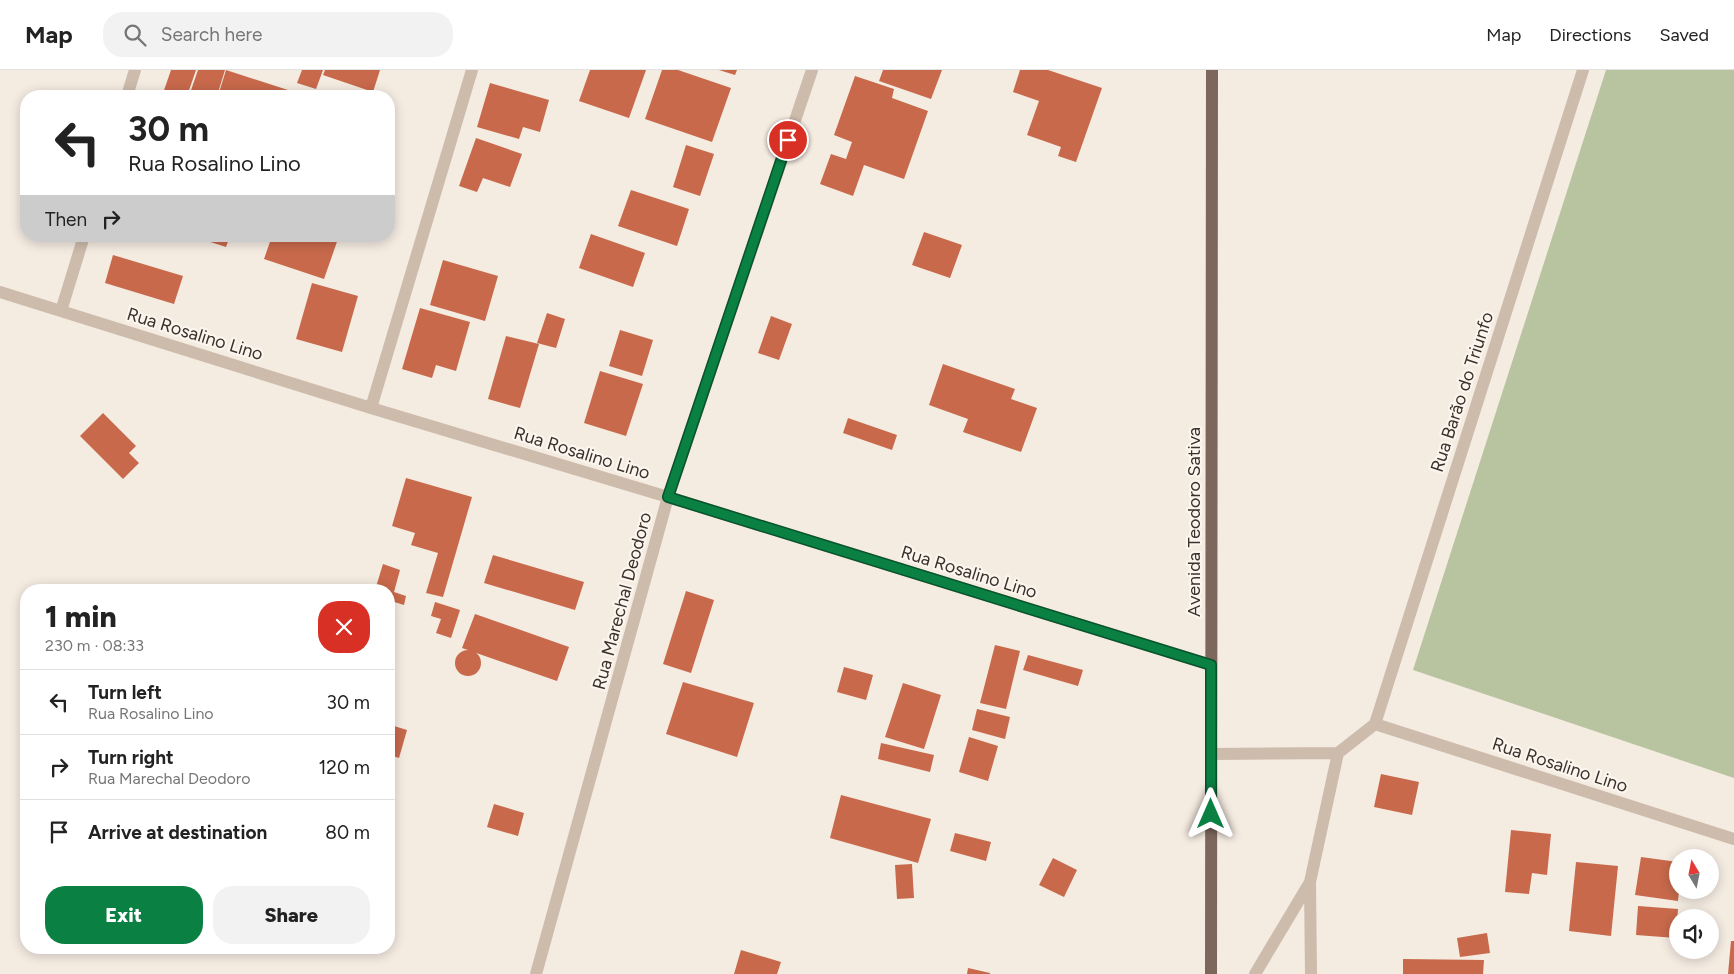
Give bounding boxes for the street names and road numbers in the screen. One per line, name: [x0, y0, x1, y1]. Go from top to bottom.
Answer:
street label: Rua Rosalino Lino: [124, 303, 266, 365]
street label: Rua Barão do Triunfo: [1426, 309, 1498, 475]
street label: Rua Rosalino Lino: [511, 422, 653, 484]
street label: Avenida Teodoro Sativa: [1183, 427, 1205, 617]
street label: Rua Marechal Deodoro: [588, 510, 656, 692]
street label: Rua Rosalino Lino: [898, 541, 1040, 603]
street label: Rua Rosalino Lino: [1489, 733, 1631, 797]

